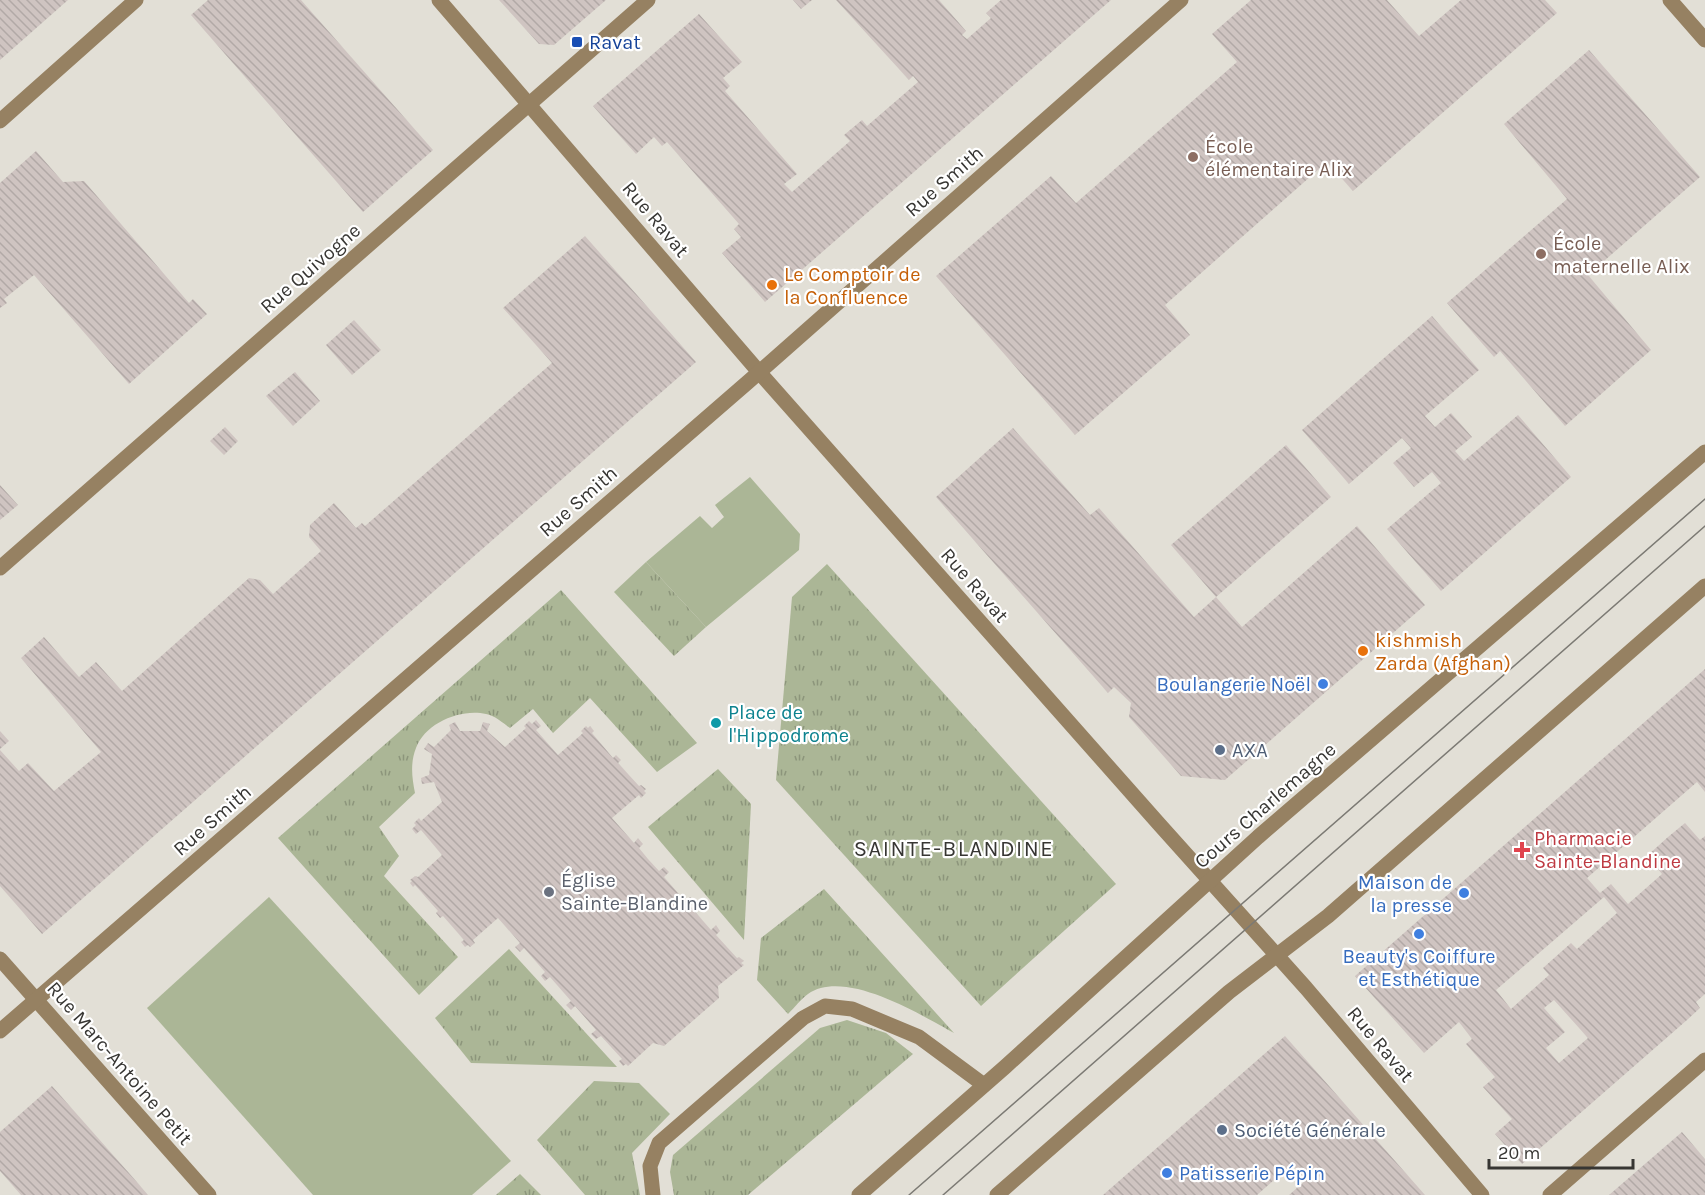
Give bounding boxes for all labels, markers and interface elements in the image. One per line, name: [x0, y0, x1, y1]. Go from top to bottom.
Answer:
place label: Ravat: [589, 31, 641, 54]
marker: Ravat: [570, 35, 584, 49]
place label: École élémentaire Alix: [1205, 134, 1352, 181]
street label: Rue Smith: [901, 141, 988, 221]
marker: École élémentaire Alix: [1186, 150, 1200, 164]
street label: Rue Ravat: [617, 177, 694, 262]
street label: Rue Quivogne: [256, 219, 365, 318]
place label: École maternelle Alix: [1553, 231, 1690, 278]
marker: École maternelle Alix: [1534, 247, 1548, 261]
place label: Le Comptoir de la Confluence: [784, 263, 920, 309]
marker: Le Comptoir de la Confluence: [765, 278, 779, 292]
street label: Rue Smith: [535, 461, 622, 541]
street label: Rue Ravat: [936, 543, 1014, 628]
place label: kishmish Zarda (Afghan): [1375, 629, 1511, 675]
marker: kishmish Zarda (Afghan): [1356, 644, 1370, 658]
place label: Boulangerie Noël: [1157, 673, 1311, 696]
marker: Boulangerie Noël: [1316, 677, 1330, 691]
place label: Place de l'Hippodrome: [728, 701, 849, 747]
marker: Place de l'Hippodrome: [709, 716, 723, 730]
street label: Cours Charlemagne: [1190, 738, 1341, 873]
place label: AXA: [1232, 739, 1268, 762]
marker: AXA: [1213, 743, 1227, 757]
street label: Rue Smith: [169, 780, 256, 860]
place label: Pharmacie Sainte-Blandine: [1534, 827, 1681, 873]
district label: SAINTE-BLANDINE: [854, 836, 1054, 862]
marker: Pharmacie Sainte-Blandine: [1515, 843, 1529, 857]
place label: Église Sainte-Blandine: [561, 868, 708, 915]
place label: Maison de la presse: [1358, 871, 1452, 917]
marker: Église Sainte-Blandine: [542, 885, 556, 899]
marker: Maison de la presse: [1457, 886, 1471, 900]
marker: Beauty's Coiffure et Esthétique: [1412, 927, 1426, 941]
place label: Beauty's Coiffure et Esthétique: [1342, 945, 1496, 991]
street label: Rue Marc-Antoine Petit: [42, 977, 197, 1150]
street label: Rue Ravat: [1342, 1002, 1419, 1087]
place label: Société Générale: [1234, 1119, 1386, 1142]
marker: Société Générale: [1215, 1123, 1229, 1137]
scale bar: [1489, 1132, 1633, 1170]
text: 20 m: [1498, 1142, 1540, 1164]
place label: Patisserie Pépin: [1179, 1162, 1325, 1185]
marker: Patisserie Pépin: [1160, 1166, 1174, 1180]

